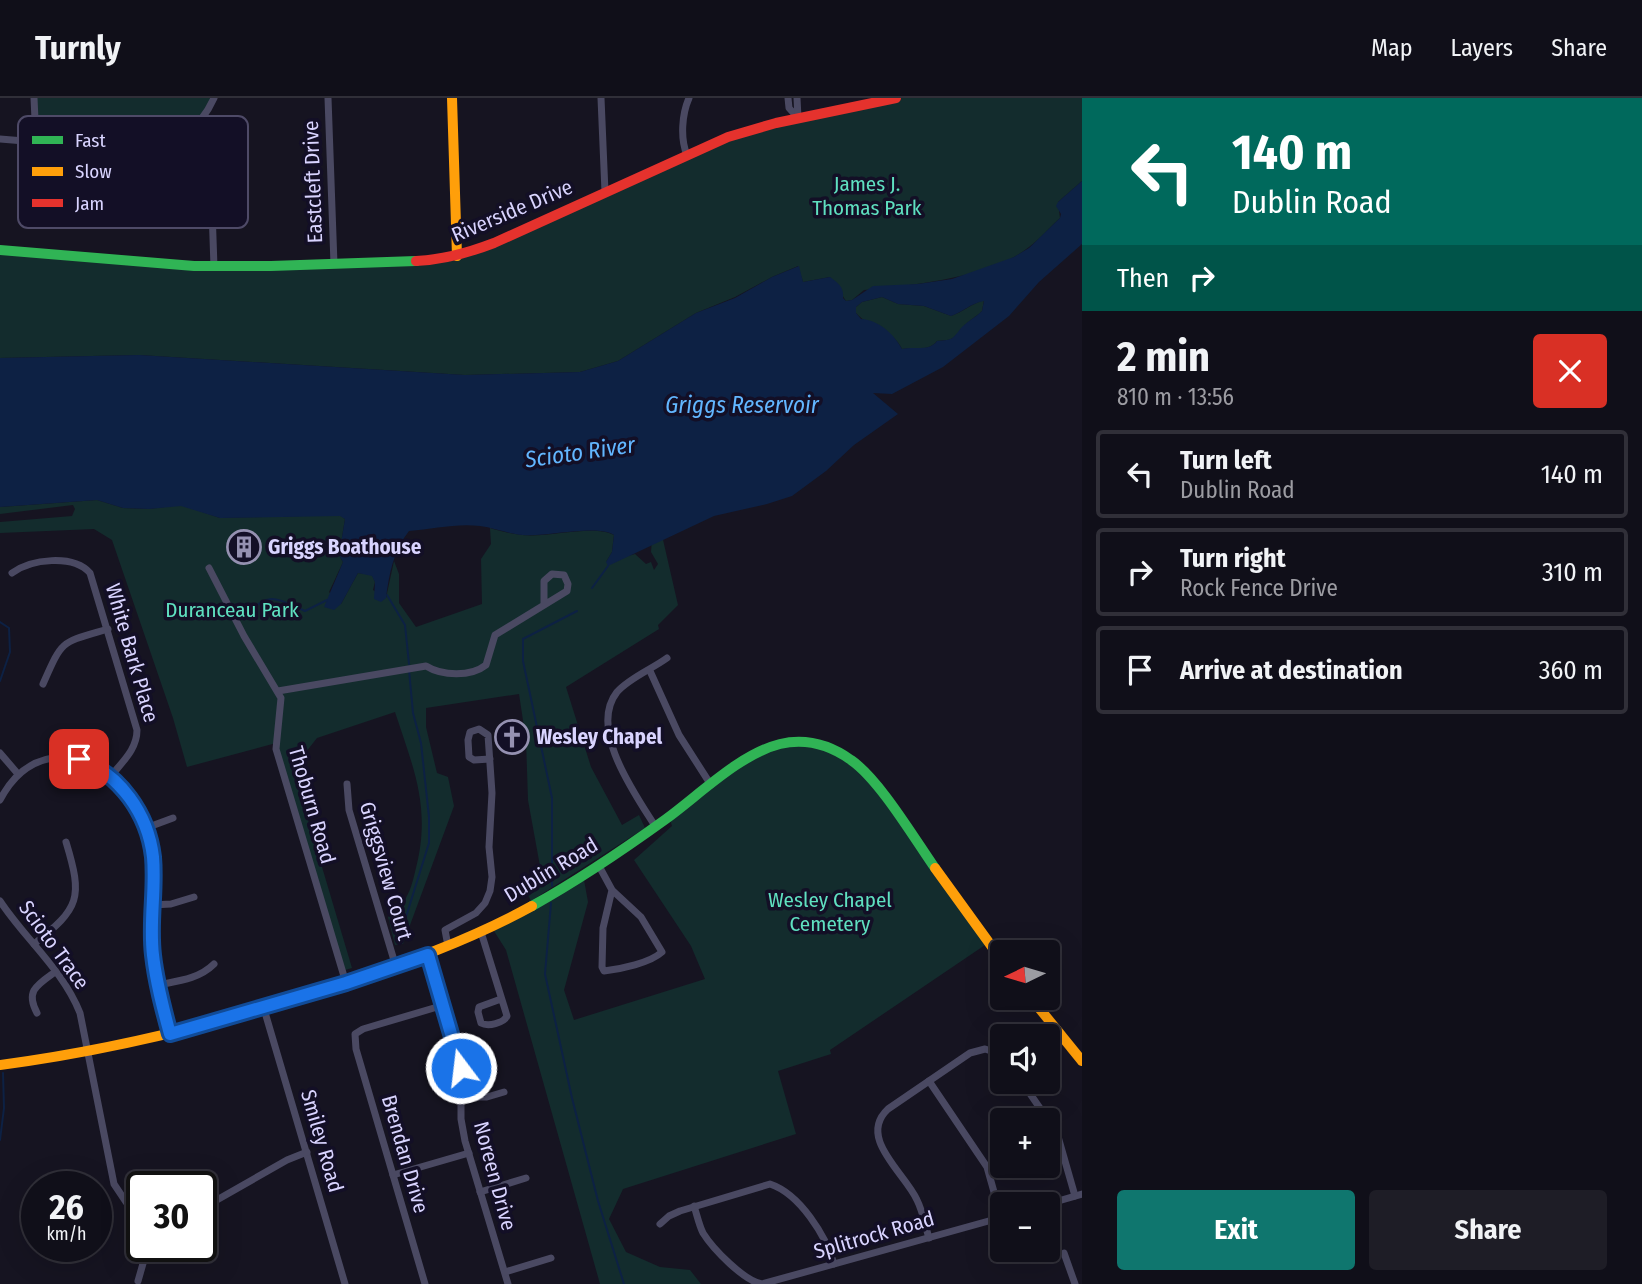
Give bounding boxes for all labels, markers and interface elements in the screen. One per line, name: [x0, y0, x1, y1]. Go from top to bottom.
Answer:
text: Turnly: [35, 28, 121, 68]
text: Map: [1371, 34, 1413, 62]
text: Layers: [1451, 34, 1513, 62]
text: Share: [1551, 34, 1607, 62]
legend: [18, 116, 248, 228]
street label: Eastcleft Drive: [298, 120, 328, 244]
text: 140 m: [1232, 123, 1352, 182]
icon: left: [1117, 126, 1208, 217]
text: Fast: [75, 129, 106, 152]
text: Slow: [75, 160, 112, 183]
park label: James J. Thomas Park: [812, 171, 922, 221]
street label: Riverside Drive: [448, 174, 576, 248]
text: Dublin Road: [1232, 183, 1392, 221]
text: Jam: [75, 192, 104, 215]
icon: right: [1183, 259, 1221, 297]
text: Then: [1117, 263, 1169, 294]
text: 2 min: [1117, 332, 1210, 382]
button: close: [1533, 334, 1607, 408]
text: 810 m · 13:56: [1117, 383, 1234, 411]
water label: Griggs Reservoir: [665, 391, 820, 419]
water label: Scioto River: [522, 430, 638, 474]
text: Turn left: [1180, 445, 1272, 476]
icon: left: [1121, 455, 1159, 493]
text: 140 m: [1541, 459, 1603, 490]
text: Dublin Road: [1180, 476, 1295, 504]
building icon: Griggs Boathouse: [225, 528, 263, 566]
place label: Griggs Boathouse: [268, 534, 422, 560]
text: Turn right: [1180, 543, 1286, 574]
icon: right: [1121, 553, 1159, 591]
text: 310 m: [1542, 557, 1603, 588]
text: Rock Fence Drive: [1180, 574, 1338, 602]
street label: White Bark Place: [100, 581, 164, 725]
park label: Duranceau Park: [165, 597, 299, 623]
icon: arrive: [1121, 651, 1159, 689]
text: Arrive at destination: [1180, 655, 1403, 686]
text: 360 m: [1539, 655, 1603, 686]
church icon: Wesley Chapel: [493, 718, 531, 756]
place label: Wesley Chapel: [536, 724, 663, 750]
pin: [49, 729, 109, 789]
icon: arrive: [60, 740, 98, 778]
street label: Thoburn Road: [283, 743, 341, 867]
street label: Griggsview Court: [354, 799, 418, 943]
street label: Dublin Road: [499, 832, 603, 908]
park label: Wesley Chapel Cemetery: [768, 887, 892, 937]
street label: Scioto Trace: [13, 896, 95, 994]
north arrow: [990, 940, 1060, 1010]
map controls: [990, 940, 1060, 1262]
button: sound: [990, 1024, 1060, 1094]
position arrow: [424, 1031, 498, 1105]
street label: Smiley Road: [295, 1087, 349, 1195]
street label: Brendan Drive: [376, 1092, 434, 1216]
button: +: [990, 1108, 1060, 1178]
street label: Noreen Drive: [468, 1119, 522, 1233]
speed limit sign: 30: [126, 1171, 217, 1262]
text: 26: [49, 1186, 84, 1228]
button: Exit: [1117, 1190, 1355, 1270]
button: Share: [1369, 1190, 1607, 1270]
button: −: [990, 1192, 1060, 1262]
street label: Splitrock Road: [811, 1205, 937, 1265]
text: km/h: [46, 1223, 87, 1245]

